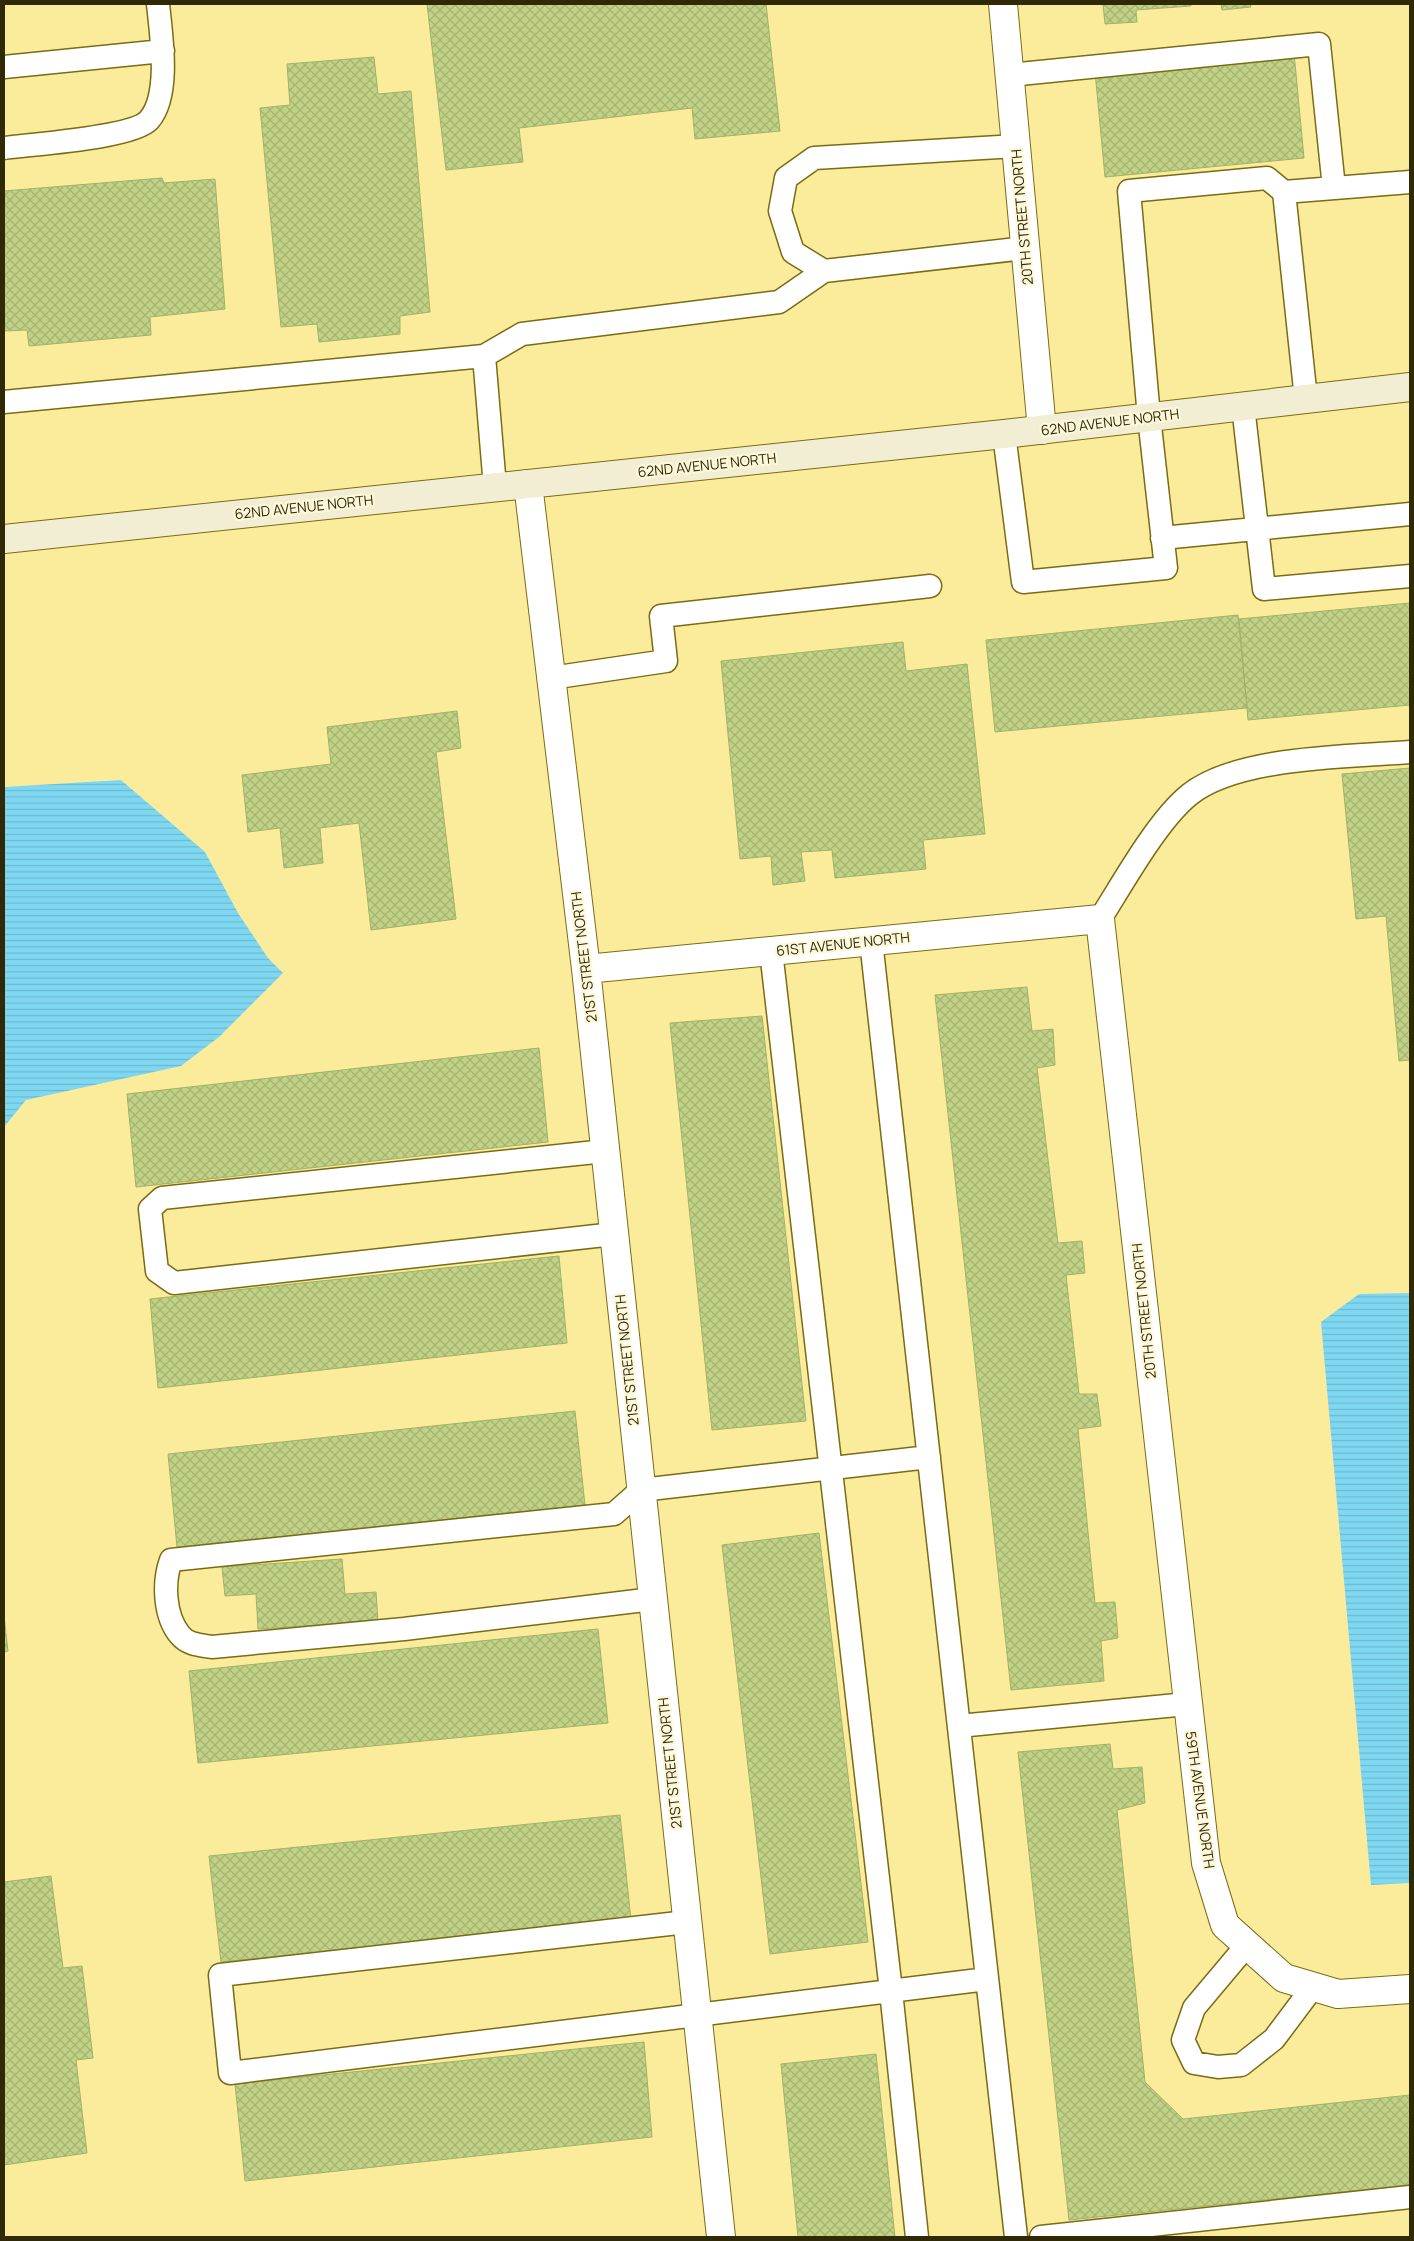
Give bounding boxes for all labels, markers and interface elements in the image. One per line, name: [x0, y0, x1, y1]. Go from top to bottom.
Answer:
street label: 20TH STREET NORTH: [1006, 148, 1037, 286]
street label: 62ND AVENUE NORTH: [1040, 404, 1180, 439]
street label: 62ND AVENUE NORTH: [637, 448, 777, 481]
street label: 62ND AVENUE NORTH: [234, 490, 374, 523]
street label: 21ST STREET NORTH: [566, 891, 601, 1024]
street label: 61ST AVENUE NORTH: [775, 927, 911, 960]
street label: 20TH STREET NORTH: [1127, 1242, 1160, 1380]
street label: 21ST STREET NORTH: [610, 1294, 643, 1427]
street label: 21ST STREET NORTH: [653, 1697, 686, 1830]
street label: 59TH AVENUE NORTH: [1181, 1730, 1220, 1870]

